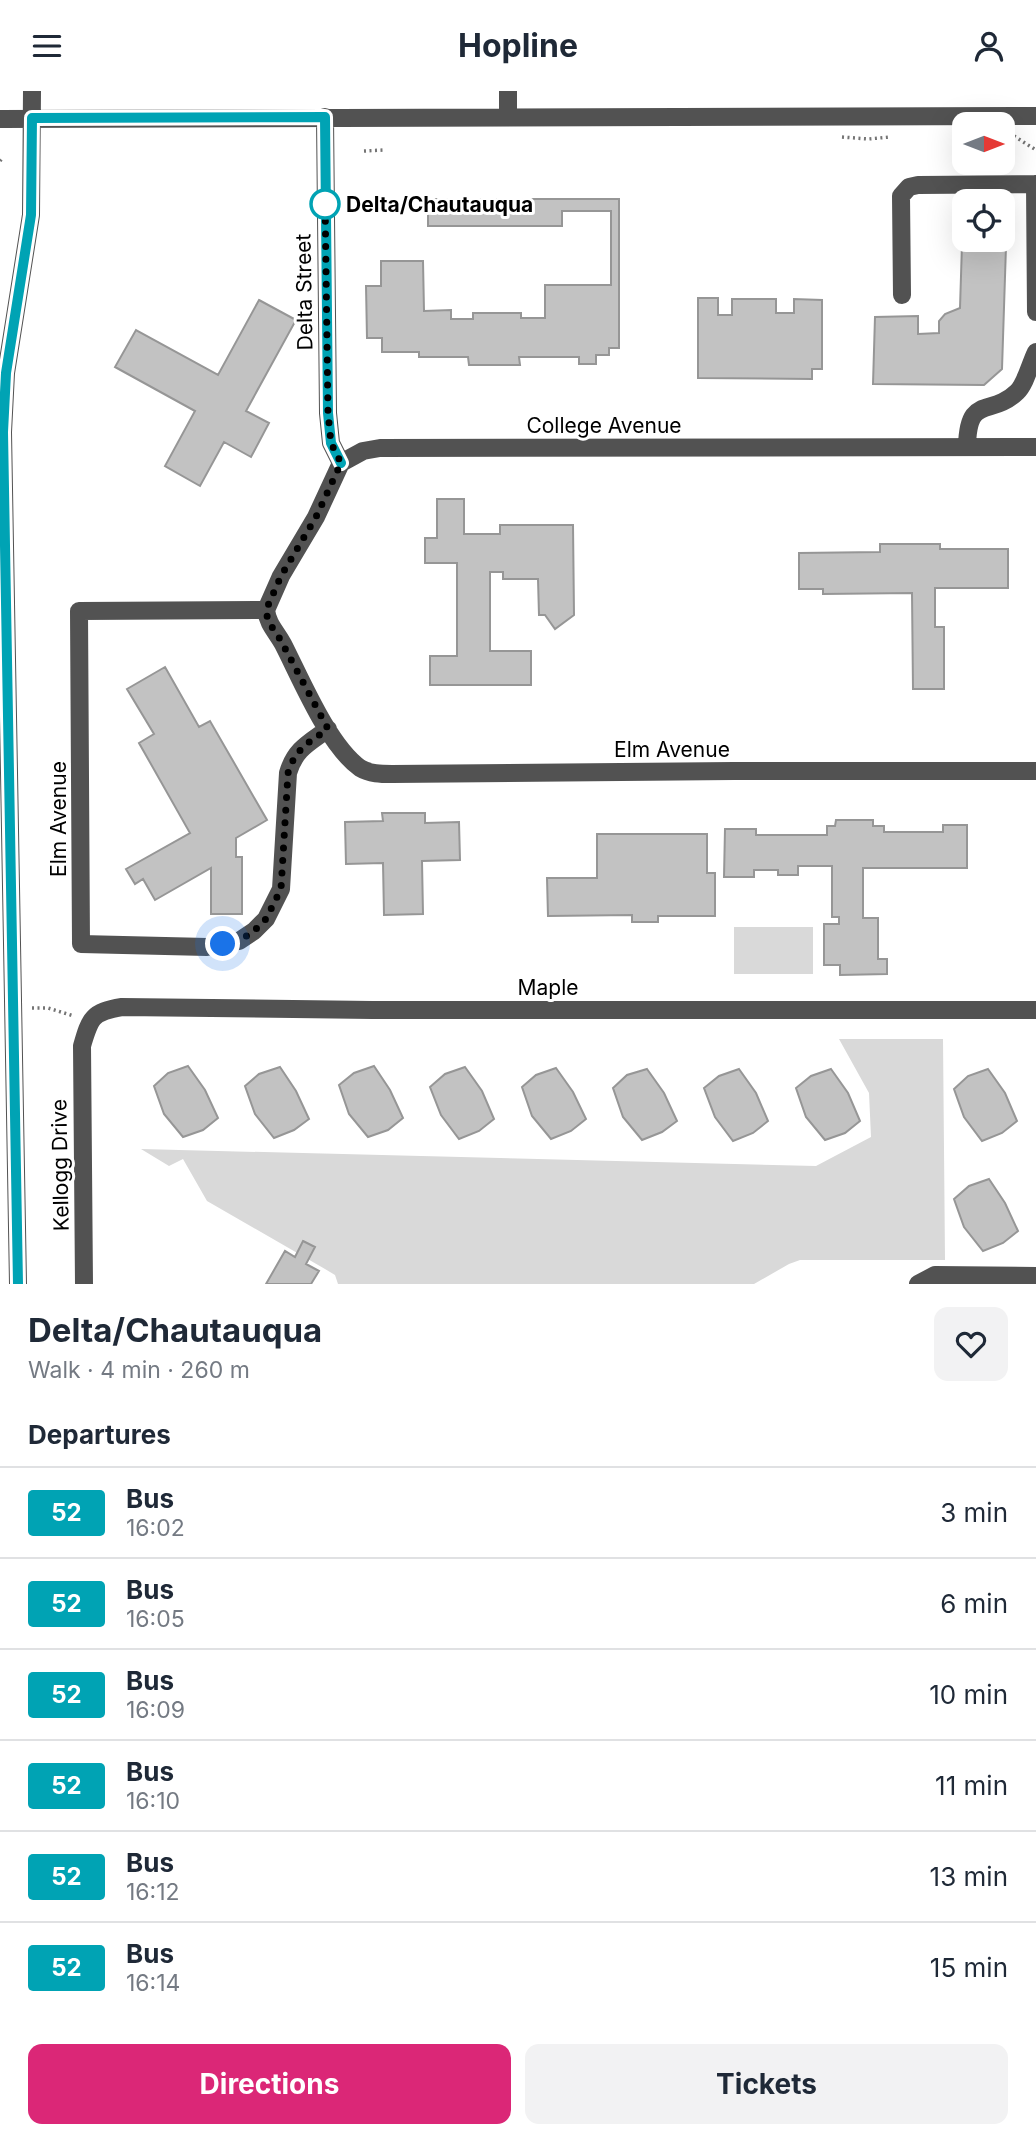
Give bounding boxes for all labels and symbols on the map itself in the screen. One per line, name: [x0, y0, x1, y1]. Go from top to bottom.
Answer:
north arrow: [952, 112, 1015, 175]
marker: Delta/Chautauqua: [310, 189, 340, 219]
place label: Delta/Chautauqua: [346, 192, 533, 217]
street label: Delta Street: [290, 233, 318, 351]
street label: College Avenue: [526, 413, 682, 438]
street label: Elm Avenue: [614, 737, 730, 762]
street label: Elm Avenue: [46, 761, 71, 877]
your location: [205, 926, 240, 961]
street label: Maple: [518, 975, 578, 1000]
street label: Kellogg Drive: [46, 1099, 74, 1231]

